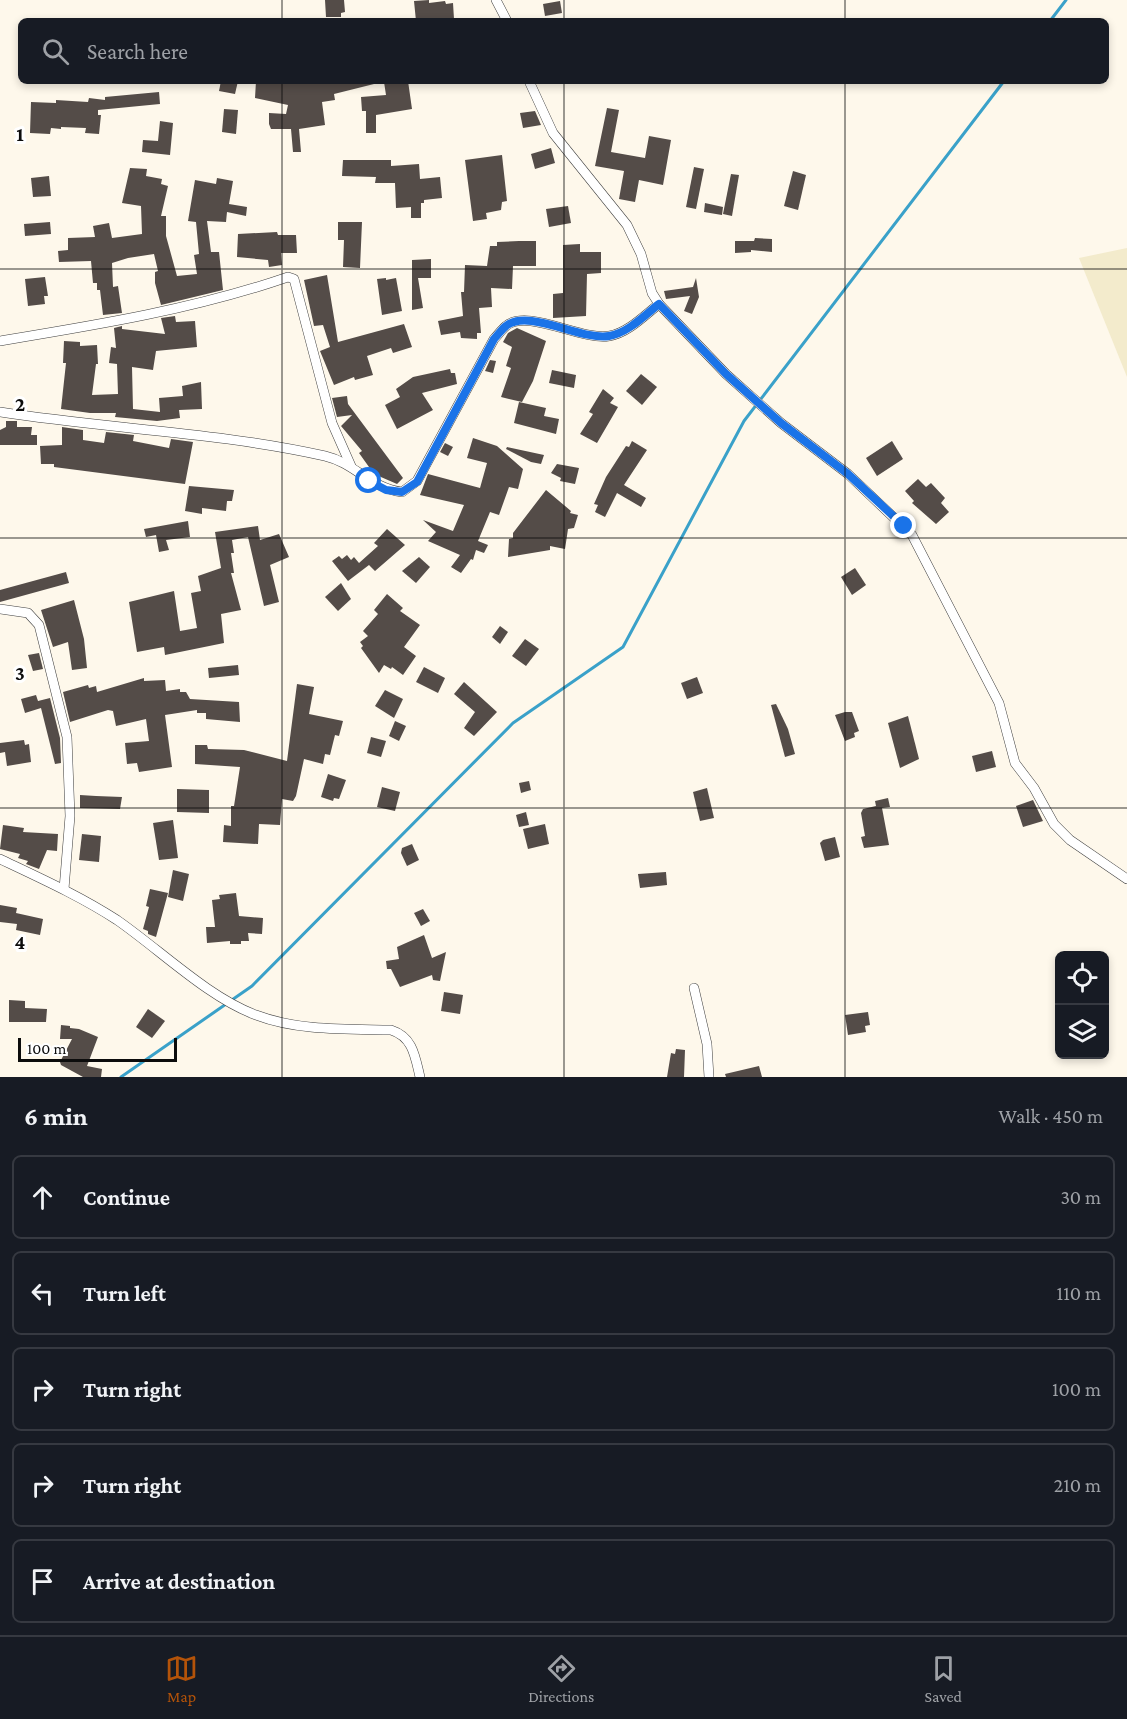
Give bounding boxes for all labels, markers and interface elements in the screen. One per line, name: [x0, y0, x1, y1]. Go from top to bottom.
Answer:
search box: [18, 18, 1109, 84]
icon: search: [39, 35, 72, 68]
text: Search here: [87, 39, 188, 64]
text: 1: [16, 123, 24, 145]
text: 2: [15, 393, 25, 415]
route start: [355, 467, 381, 493]
route end: [890, 512, 916, 538]
text: 3: [15, 662, 25, 684]
text: 4: [15, 931, 26, 953]
map controls: [1055, 951, 1109, 1059]
button: locate: [1055, 951, 1109, 1005]
button: layers: [1055, 1005, 1109, 1059]
scale bar: [18, 1035, 177, 1062]
text: 100 m: [27, 1040, 66, 1057]
text: 6 min: [24, 1102, 88, 1131]
text: Walk · 450 m: [998, 1105, 1103, 1127]
icon: ahead: [26, 1181, 59, 1214]
text: Continue: [83, 1185, 170, 1210]
text: 30 m: [1060, 1186, 1101, 1208]
icon: left: [26, 1277, 59, 1310]
text: Turn left: [83, 1281, 166, 1306]
text: 110 m: [1057, 1282, 1101, 1304]
icon: right: [26, 1373, 59, 1406]
text: Turn right: [83, 1377, 181, 1402]
text: 100 m: [1052, 1378, 1101, 1400]
icon: right: [26, 1469, 59, 1502]
text: Turn right: [83, 1473, 181, 1498]
text: 210 m: [1054, 1474, 1101, 1496]
icon: arrive: [26, 1565, 59, 1598]
text: Arrive at destination: [83, 1569, 275, 1594]
tab: Map: [165, 1652, 198, 1705]
tab: Directions: [528, 1652, 594, 1705]
tab: Saved: [924, 1652, 962, 1705]

